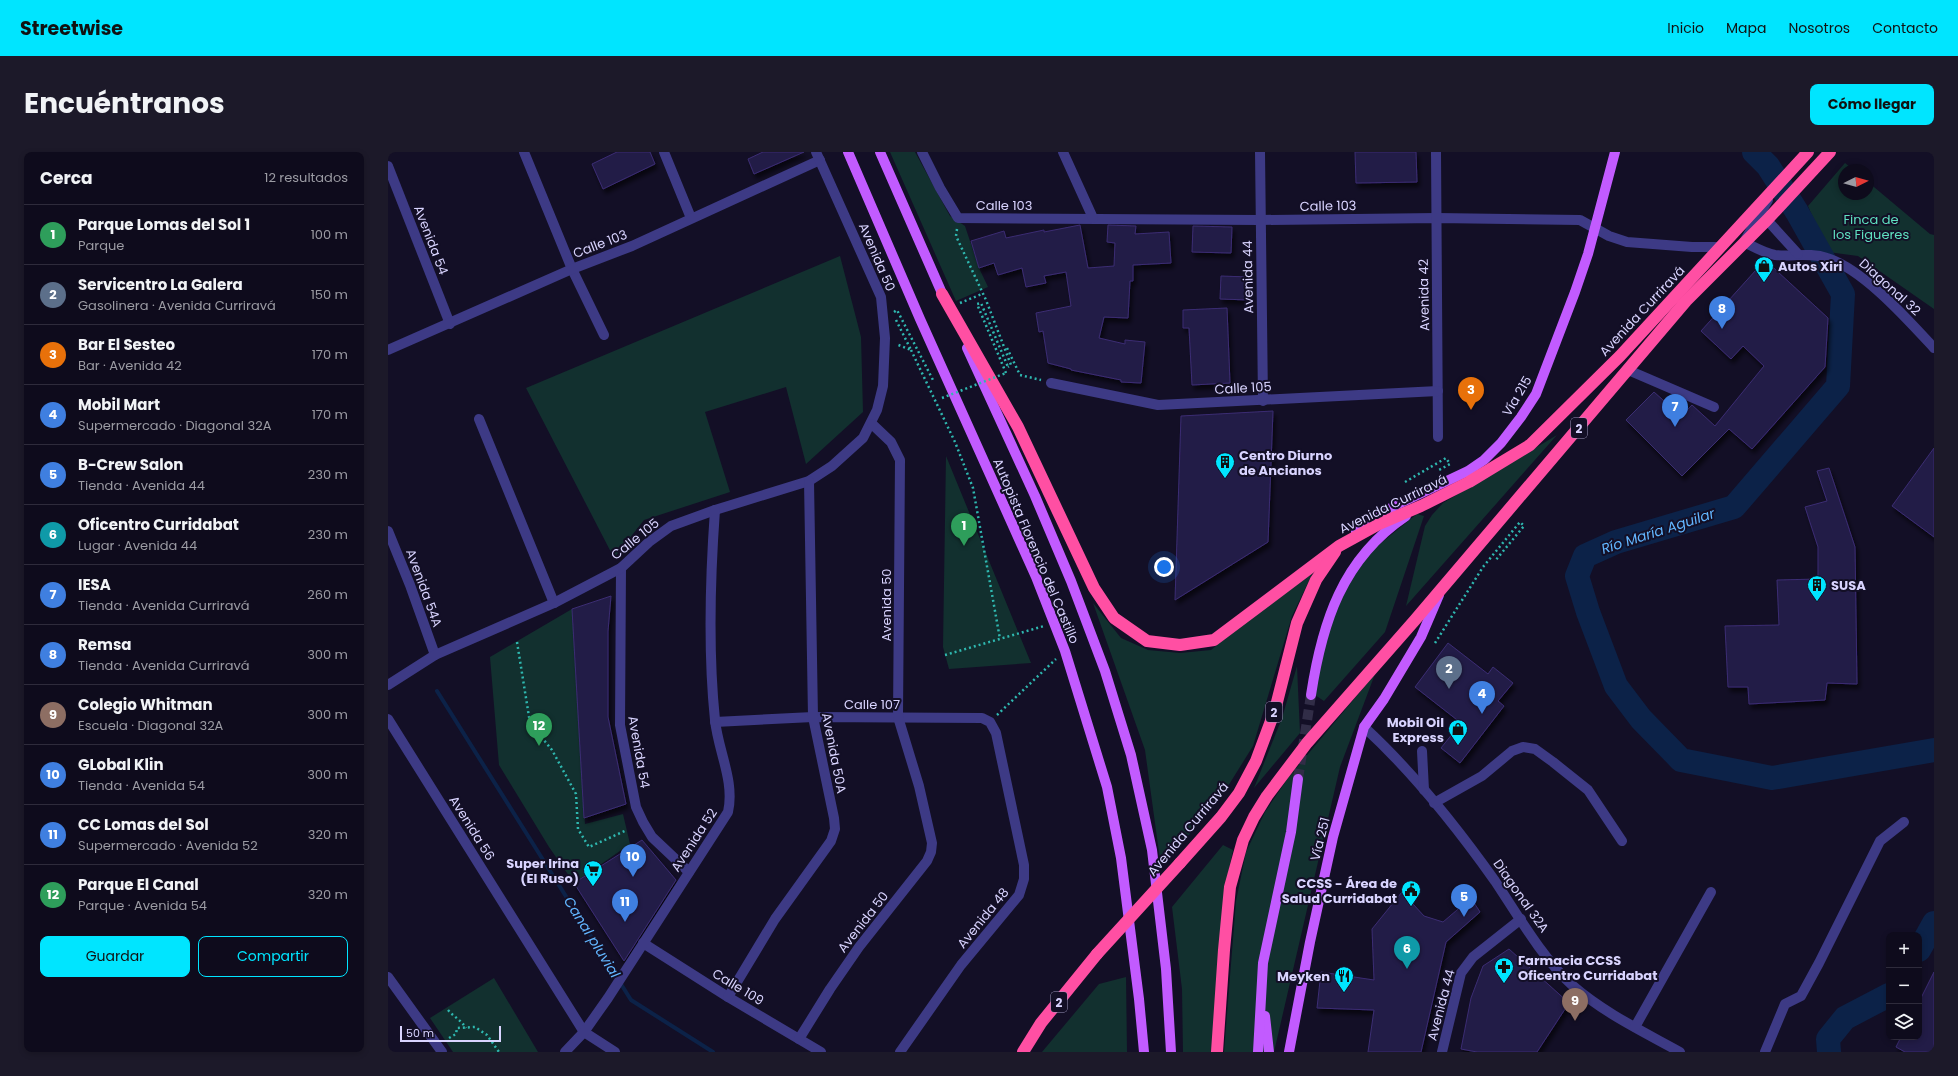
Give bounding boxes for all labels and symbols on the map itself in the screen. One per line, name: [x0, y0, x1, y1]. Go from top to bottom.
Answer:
north arrow: [1838, 164, 1874, 200]
street label: Calle 103: [976, 196, 1032, 215]
street label: Calle 103: [1299, 196, 1357, 216]
street label: Avenida 54: [409, 203, 453, 277]
park label: Finca de los Figueres: [1833, 210, 1909, 244]
street label: Avenida 50: [854, 220, 900, 294]
street label: Calle 103: [570, 225, 630, 263]
street label: Avenida 44: [1238, 240, 1258, 314]
street label: Diagonal 32: [1855, 254, 1925, 320]
shop icon: Autos Xiri: [1753, 255, 1775, 283]
place label: Autos Xiri: [1778, 257, 1843, 276]
street label: Avenida 42: [1414, 259, 1434, 331]
street label: Avenida Curriravá: [1595, 261, 1689, 361]
pin: 8: [1709, 296, 1735, 329]
street label: Vía 215: [1498, 372, 1536, 420]
street label: Calle 105: [1214, 377, 1272, 399]
pin: 3: [1458, 377, 1484, 410]
pin: 7: [1662, 394, 1688, 427]
road number: 2: [1571, 418, 1587, 438]
place label: Centro Diurno de Ancianos: [1239, 446, 1332, 480]
building icon: Centro Diurno de Ancianos: [1214, 451, 1236, 479]
street label: Autopista Florencio del Castillo: [988, 455, 1084, 647]
street label: Avenida Curriravá: [1336, 470, 1450, 538]
water label: Río María Aguilar: [1599, 503, 1718, 559]
pin: 1: [951, 513, 977, 546]
street label: Calle 105: [607, 514, 663, 564]
street label: Avenida 54A: [401, 546, 447, 630]
your location: [1154, 557, 1174, 577]
street label: Avenida 50: [877, 568, 896, 642]
building icon: SUSA: [1806, 574, 1828, 602]
place label: SUSA: [1831, 576, 1866, 595]
pin: 2: [1436, 656, 1462, 689]
pin: 4: [1469, 681, 1495, 714]
street label: Calle 107: [844, 695, 900, 714]
road number: 2: [1266, 702, 1282, 722]
street label: Avenida 50A: [817, 711, 851, 795]
pin: 12: [526, 713, 552, 746]
place label: Mobil Oil Express: [1387, 713, 1444, 747]
street label: Avenida 54: [623, 714, 655, 790]
shop icon: Mobil Oil Express: [1447, 718, 1469, 746]
street label: Avenida Curriravá: [1143, 778, 1233, 880]
street label: Avenida 56: [445, 792, 499, 864]
street label: Avenida 52: [666, 804, 722, 876]
street label: Vía 251: [1305, 815, 1335, 863]
pin: 10: [620, 844, 646, 877]
place label: Super Irina (El Ruso): [506, 854, 579, 888]
street label: Diagonal 32A: [1489, 855, 1554, 937]
supermarket icon: Super Irina (El Ruso): [582, 859, 604, 887]
place label: CCSS - Área de Salud Curridabat: [1282, 874, 1397, 908]
public building icon: CCSS - Área de Salud Curridabat: [1400, 879, 1422, 907]
street label: Avenida 48: [953, 884, 1013, 952]
pin: 5: [1451, 884, 1477, 917]
street label: Avenida 50: [833, 887, 893, 957]
pin: 11: [612, 889, 638, 922]
water label: Canal pluvial: [559, 893, 625, 982]
pin: 6: [1394, 936, 1420, 969]
place label: Farmacia CCSS Oficentro Curridabat: [1518, 951, 1657, 985]
pharmacy icon: Farmacia CCSS Oficentro Curridabat: [1493, 956, 1515, 984]
street label: Calle 109: [709, 964, 767, 1010]
restaurant icon: Meyken: [1333, 965, 1355, 993]
place label: Meyken: [1277, 967, 1330, 986]
street label: Avenida 44: [1422, 967, 1460, 1043]
pin: 9: [1562, 988, 1588, 1021]
road number: 2: [1051, 992, 1067, 1012]
scale bar: [400, 1024, 501, 1043]

